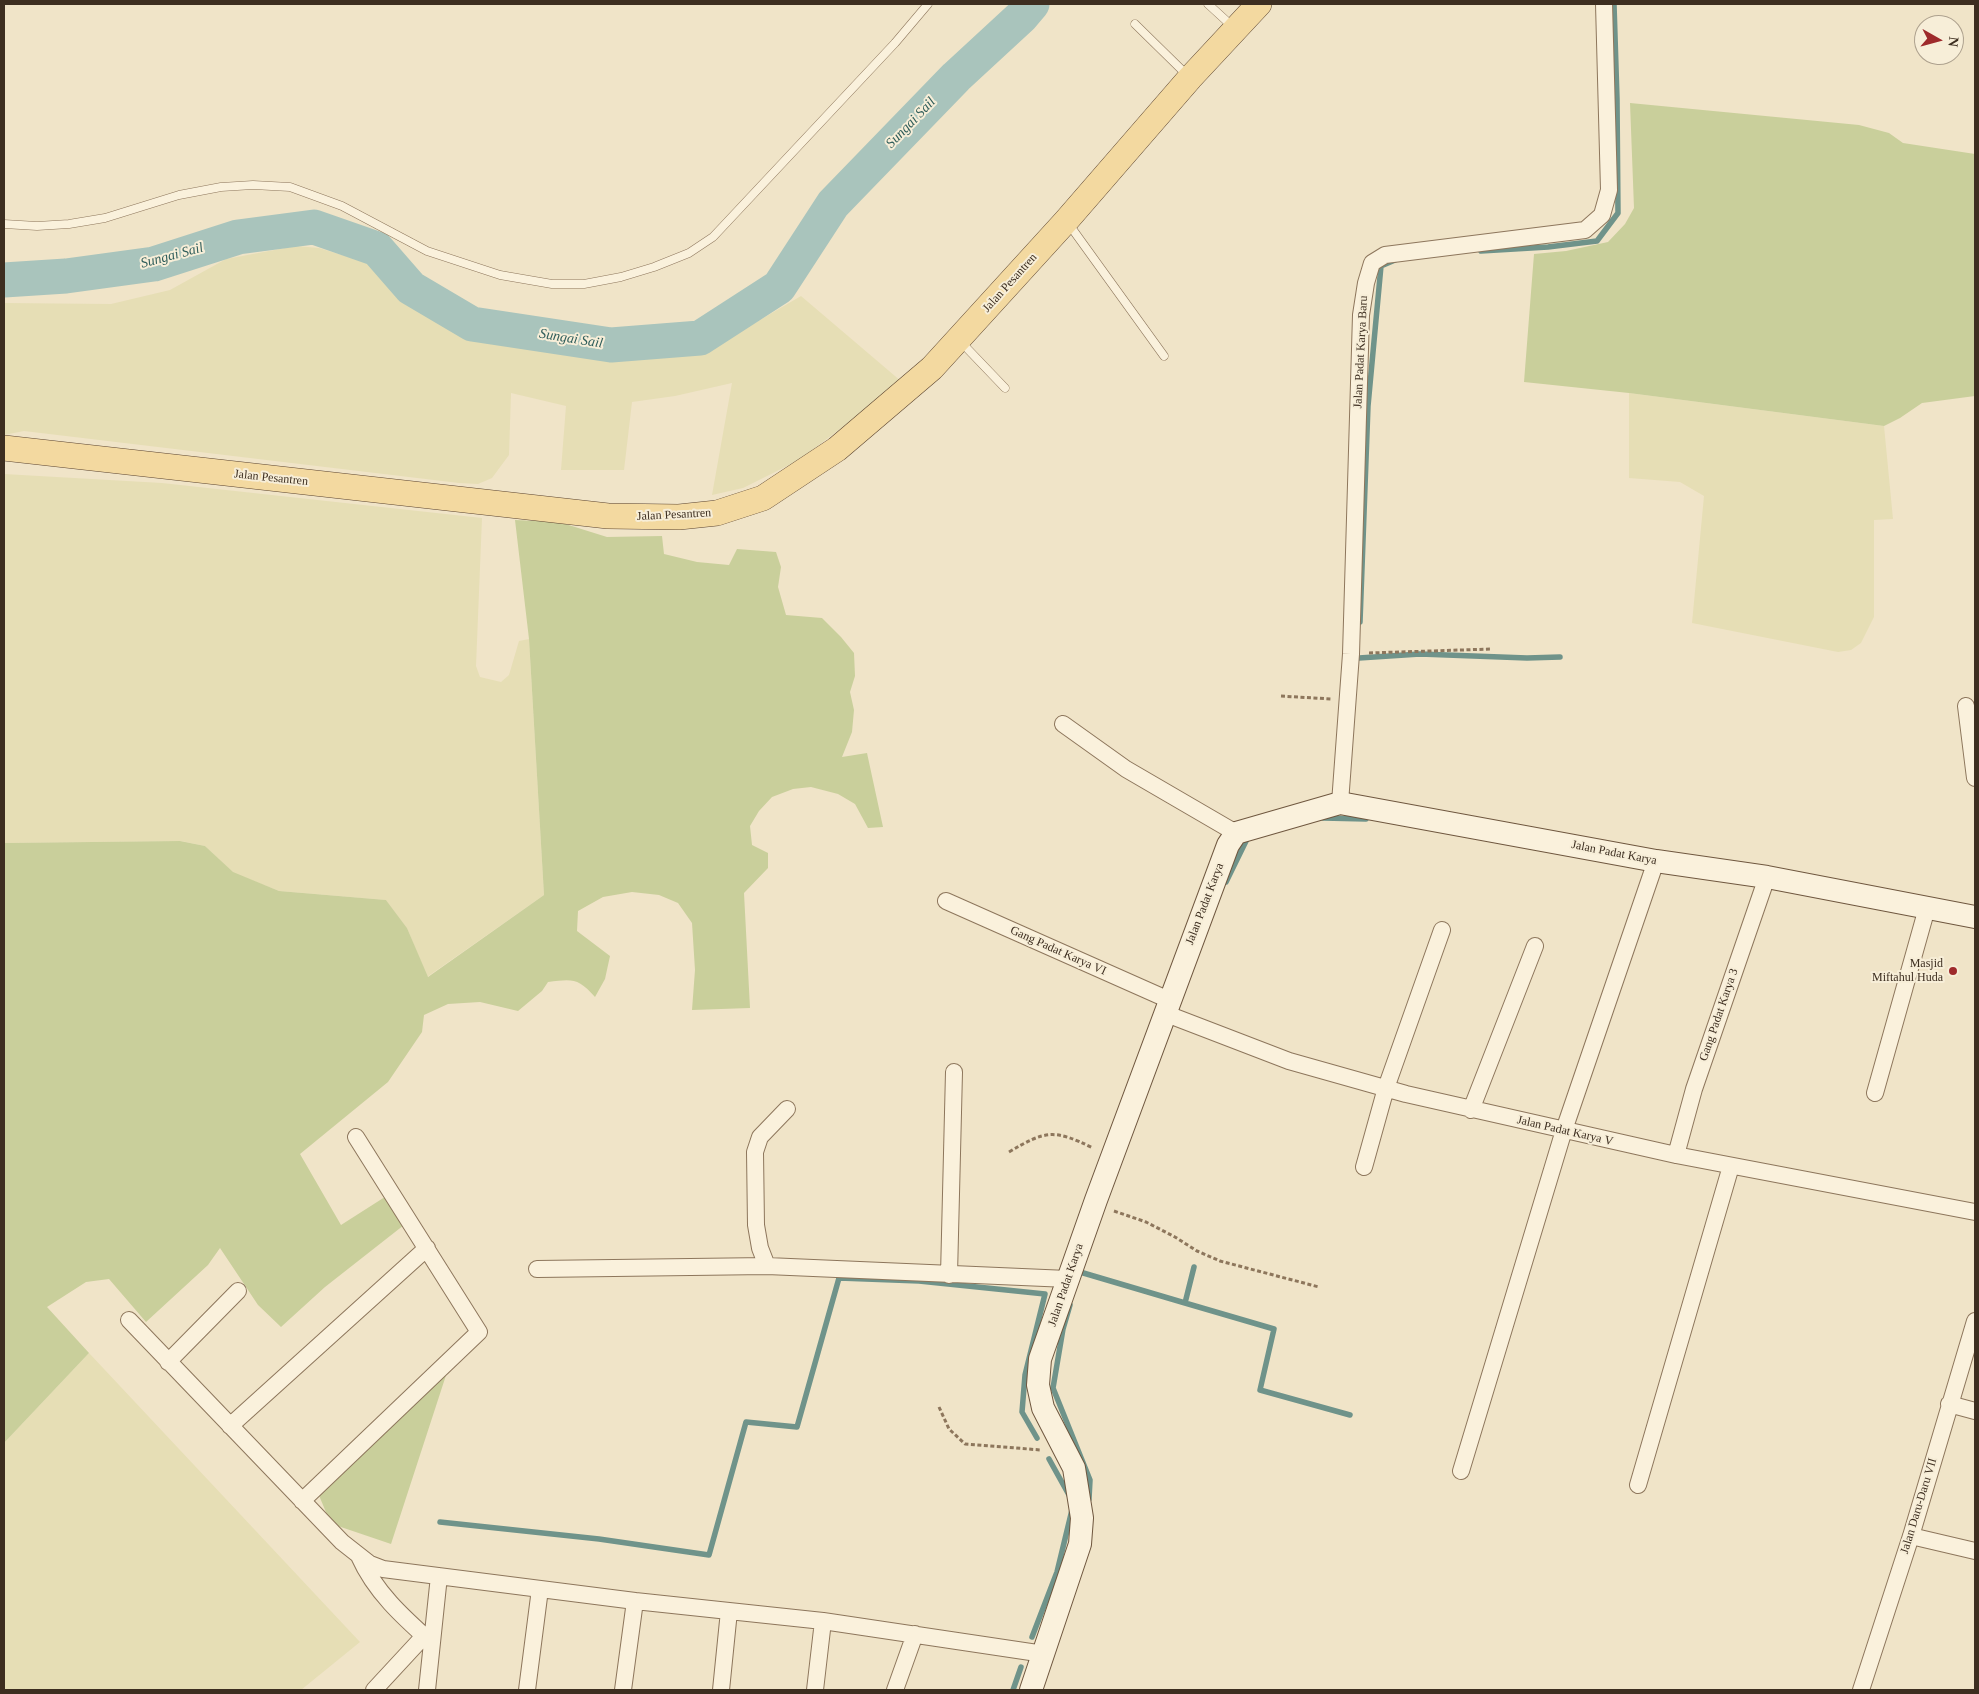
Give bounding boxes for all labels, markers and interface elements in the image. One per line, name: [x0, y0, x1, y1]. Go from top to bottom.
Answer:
north arrow: [1914, 15, 1964, 65]
text: N: [1945, 36, 1961, 48]
water label: Sungai Sail: [883, 94, 939, 152]
water label: Sungai Sail: [139, 240, 205, 272]
street label: Jalan Pesantren: [980, 251, 1040, 315]
street label: Jalan Padat Karya Baru: [1351, 295, 1371, 409]
water label: Sungai Sail: [538, 326, 604, 352]
street label: Jalan Pesantren: [233, 467, 309, 489]
street label: Jalan Pesantren: [637, 506, 711, 524]
street label: Jalan Padat Karya: [1570, 838, 1658, 868]
street label: Jalan Padat Karya: [1183, 861, 1227, 947]
street label: Gang Padat Karya VI: [1008, 923, 1108, 979]
place label: Masjid Miftahul Huda: [1872, 957, 1943, 985]
marker: Masjid Miftahul Huda: [1947, 965, 1959, 977]
street label: Gang Padat Karya 3: [1696, 967, 1742, 1063]
street label: Jalan Padat Karya V: [1515, 1113, 1615, 1149]
street label: Jalan Padat Karya: [1045, 1242, 1087, 1328]
street label: Jalan Daru-Daru VII: [1898, 1456, 1940, 1556]

